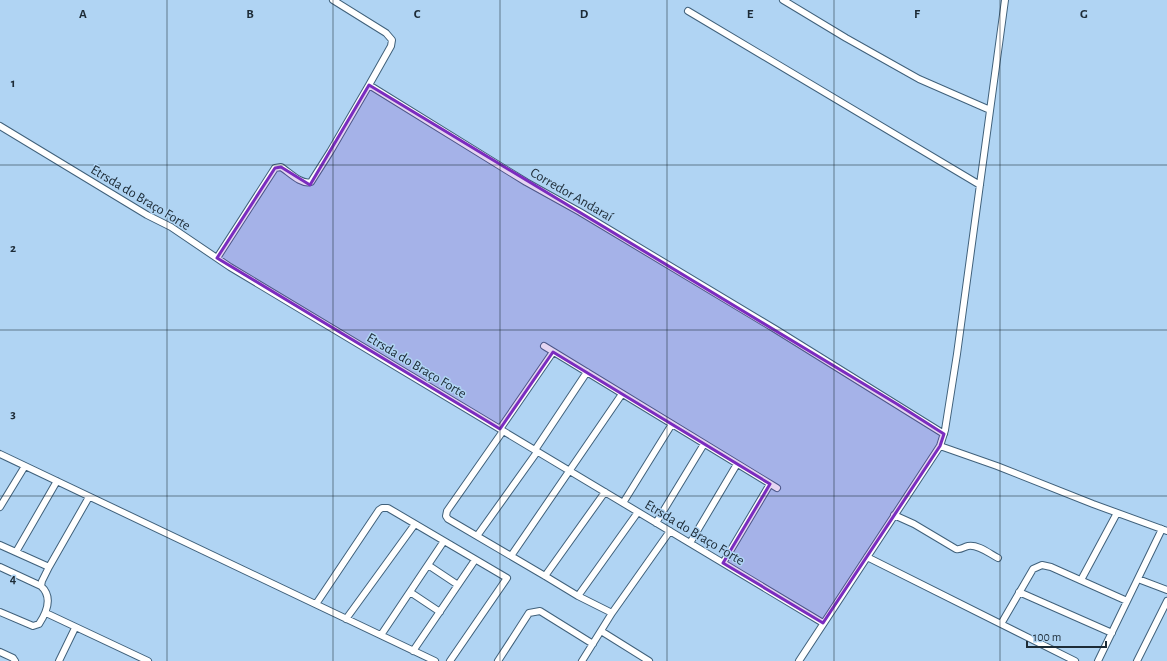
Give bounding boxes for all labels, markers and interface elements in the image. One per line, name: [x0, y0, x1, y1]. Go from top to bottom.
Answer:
text: A: [79, 8, 87, 21]
text: B: [246, 8, 254, 21]
text: C: [414, 8, 421, 21]
text: D: [580, 8, 589, 21]
text: E: [747, 8, 754, 21]
text: F: [914, 8, 921, 21]
text: G: [1080, 8, 1088, 21]
text: 1: [11, 77, 15, 90]
street label: Etrsda do Braço Forte: [88, 163, 193, 233]
street label: Corredor Andaraí: [528, 166, 616, 224]
text: 2: [10, 242, 16, 255]
street label: Etrsda do Braço Forte: [364, 331, 469, 401]
text: 3: [10, 408, 16, 421]
street label: Etrsda do Braço Forte: [642, 498, 747, 568]
text: 4: [10, 573, 17, 586]
scale bar: [1027, 623, 1106, 649]
text: 100 m: [1033, 631, 1061, 643]

